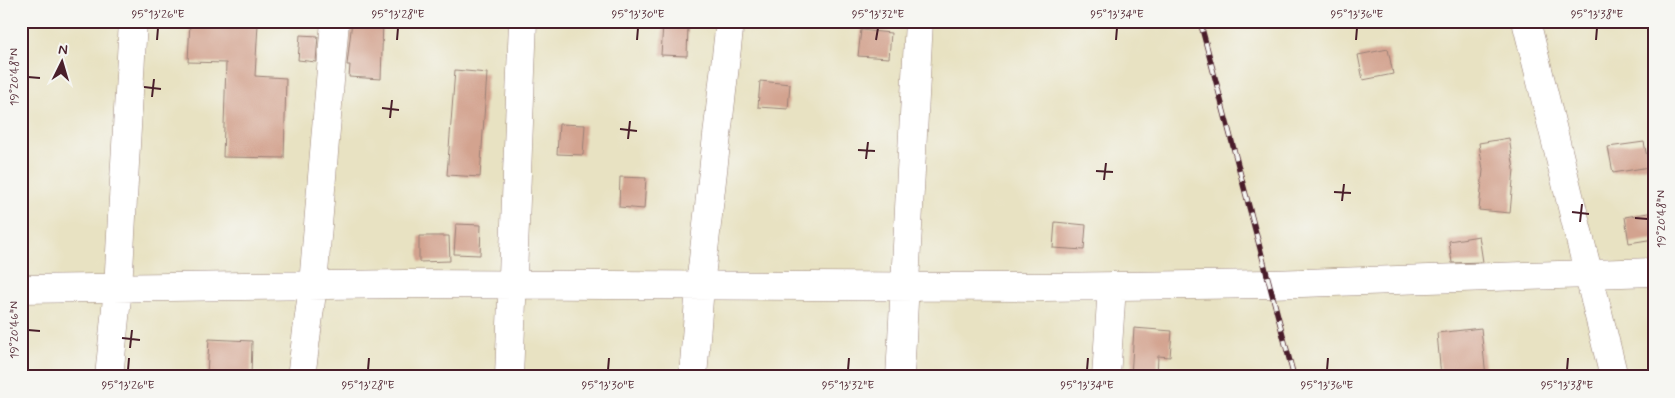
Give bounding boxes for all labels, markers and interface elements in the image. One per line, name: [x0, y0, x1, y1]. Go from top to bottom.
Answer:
text: 95°13'26"E: [131, 7, 185, 23]
text: 95°13'28"E: [371, 7, 425, 23]
text: 95°13'30"E: [612, 7, 665, 23]
text: 95°13'32"E: [852, 7, 904, 23]
text: 95°13'34"E: [1090, 7, 1144, 23]
text: 95°13'36"E: [1331, 7, 1383, 23]
text: 95°13'38"E: [1571, 7, 1623, 23]
north arrow: [38, 38, 88, 88]
text: N: [58, 41, 68, 59]
text: 19°20'48"N: [7, 48, 23, 106]
text: 19°20'48"N: [1654, 190, 1670, 248]
text: 19°20'46"N: [7, 301, 23, 359]
text: 95°13'26"E: [101, 378, 155, 394]
text: 95°13'28"E: [341, 378, 395, 394]
text: 95°13'30"E: [582, 378, 635, 394]
text: 95°13'32"E: [822, 378, 874, 394]
text: 95°13'34"E: [1060, 378, 1114, 394]
text: 95°13'36"E: [1301, 378, 1353, 394]
text: 95°13'38"E: [1541, 378, 1593, 394]

